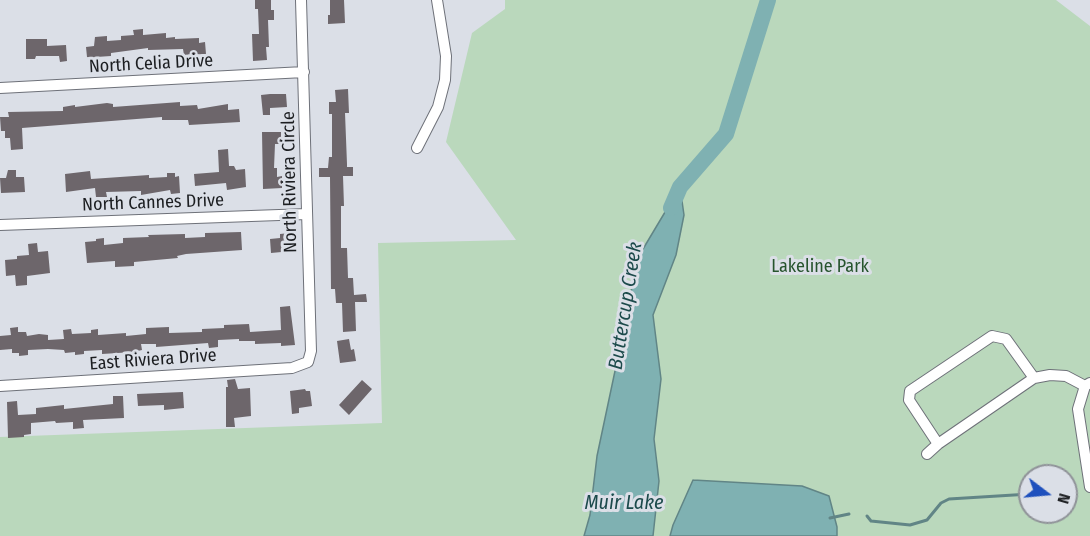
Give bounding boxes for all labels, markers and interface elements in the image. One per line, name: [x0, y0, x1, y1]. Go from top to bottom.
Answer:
street label: North Celia Drive: [88, 50, 214, 78]
street label: North Riviera Circle: [278, 111, 302, 253]
street label: North Cannes Drive: [82, 190, 224, 216]
water label: Buttercup Creek: [604, 241, 648, 371]
park label: Lakeline Park: [771, 256, 869, 278]
street label: East Riviera Drive: [89, 345, 217, 375]
north arrow: [1018, 464, 1078, 524]
water label: Muir Lake: [584, 491, 664, 515]
text: N: [1053, 491, 1074, 506]

